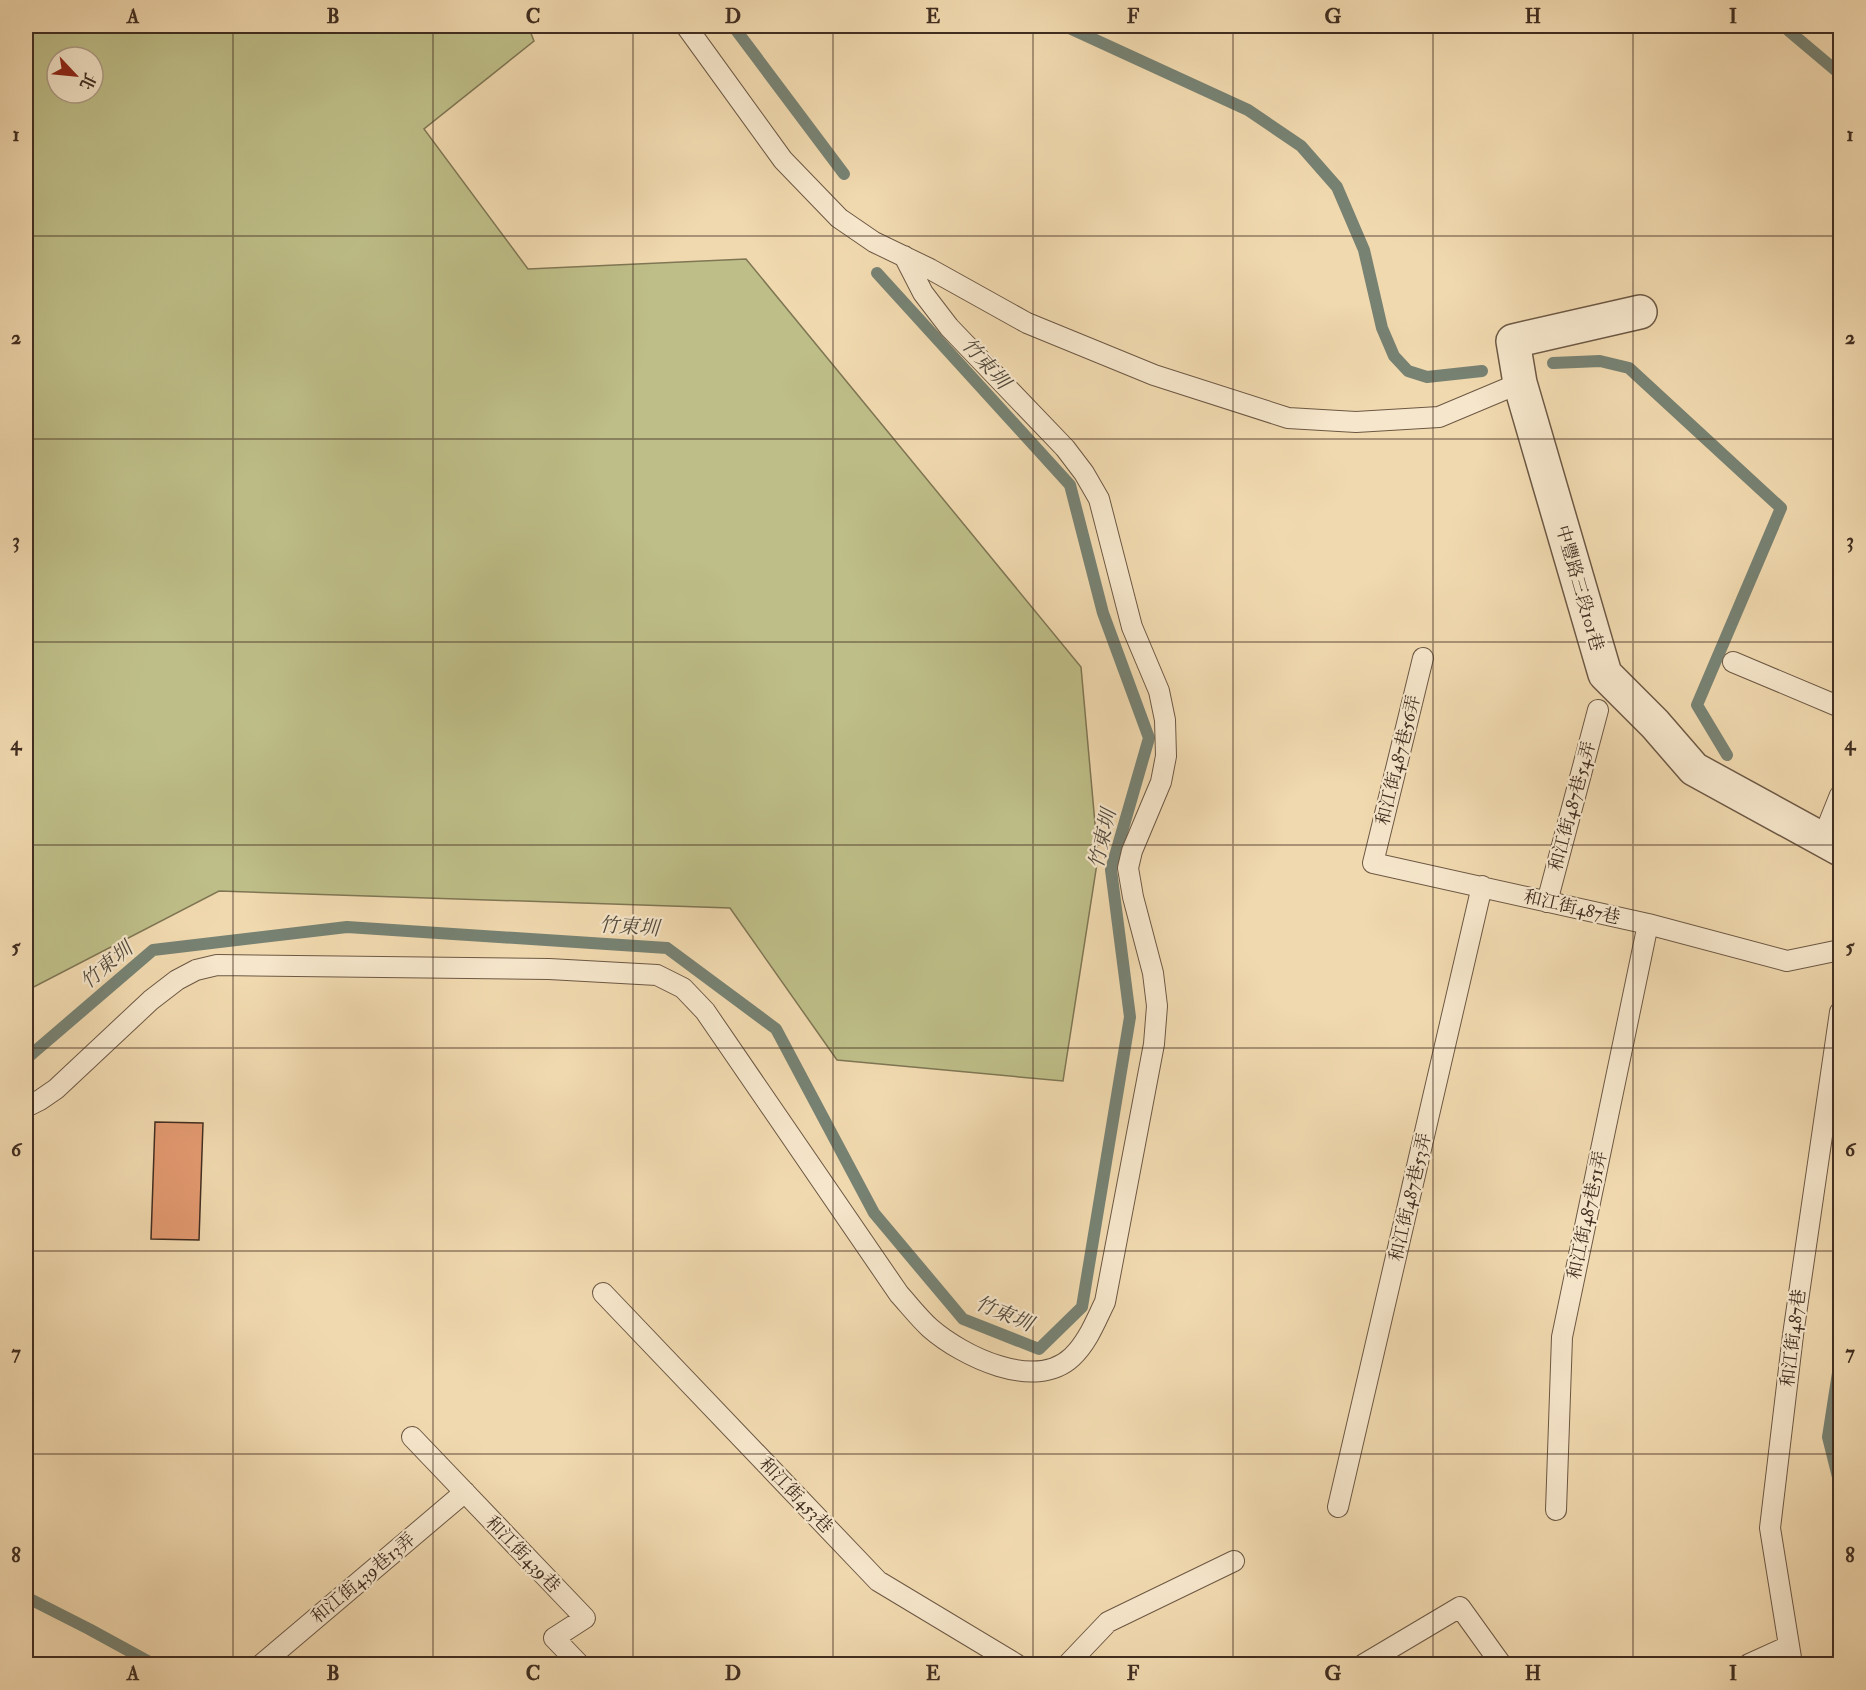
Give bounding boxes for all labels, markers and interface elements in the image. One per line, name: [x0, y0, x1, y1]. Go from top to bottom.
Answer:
text: A: [126, 4, 140, 29]
text: B: [326, 4, 340, 29]
text: C: [526, 4, 540, 29]
text: D: [725, 4, 741, 29]
text: E: [926, 4, 941, 29]
text: F: [1127, 4, 1140, 29]
text: G: [1325, 4, 1342, 29]
text: H: [1525, 4, 1541, 29]
text: I: [1729, 4, 1737, 29]
north arrow: [45, 45, 105, 105]
text: 北: [75, 70, 100, 93]
text: 1: [12, 122, 20, 147]
text: 1: [1846, 122, 1854, 147]
text: 2: [11, 325, 21, 350]
text: 2: [1845, 325, 1855, 350]
water label: 竹東圳: [956, 333, 1017, 396]
street label: 中豐路三段101巷: [1551, 523, 1608, 654]
text: 3: [12, 528, 20, 553]
text: 3: [1846, 528, 1854, 553]
street label: 和江街487巷56弄: [1371, 693, 1426, 828]
text: 4: [10, 731, 23, 756]
text: 4: [1844, 731, 1857, 756]
street label: 和江街487巷54弄: [1544, 739, 1601, 874]
water label: 竹東圳: [1084, 804, 1122, 871]
street label: 和江街487巷: [1521, 885, 1622, 930]
water label: 竹東圳: [598, 912, 663, 941]
text: 5: [12, 934, 22, 959]
text: 5: [1846, 934, 1856, 959]
water label: 竹東圳: [75, 935, 140, 994]
street label: 和江街487巷53弄: [1385, 1131, 1436, 1264]
text: 6: [11, 1137, 23, 1162]
text: 6: [1845, 1137, 1857, 1162]
street label: 和江街487巷51弄: [1563, 1149, 1612, 1281]
street label: 和江街487巷: [1776, 1288, 1811, 1388]
water label: 竹東圳: [971, 1290, 1039, 1338]
text: 7: [11, 1340, 21, 1365]
text: 7: [1845, 1340, 1855, 1365]
street label: 和江街453巷: [754, 1453, 837, 1538]
street label: 和江街439巷: [480, 1511, 565, 1598]
street label: 和江街439巷13弄: [306, 1528, 420, 1629]
text: 8: [11, 1543, 21, 1568]
text: 8: [1845, 1543, 1855, 1568]
text: A: [126, 1661, 140, 1686]
text: B: [326, 1661, 340, 1686]
text: C: [526, 1661, 540, 1686]
text: D: [725, 1661, 741, 1686]
text: E: [926, 1661, 941, 1686]
text: F: [1127, 1661, 1140, 1686]
text: G: [1325, 1661, 1342, 1686]
text: H: [1525, 1661, 1541, 1686]
text: I: [1729, 1661, 1737, 1686]

